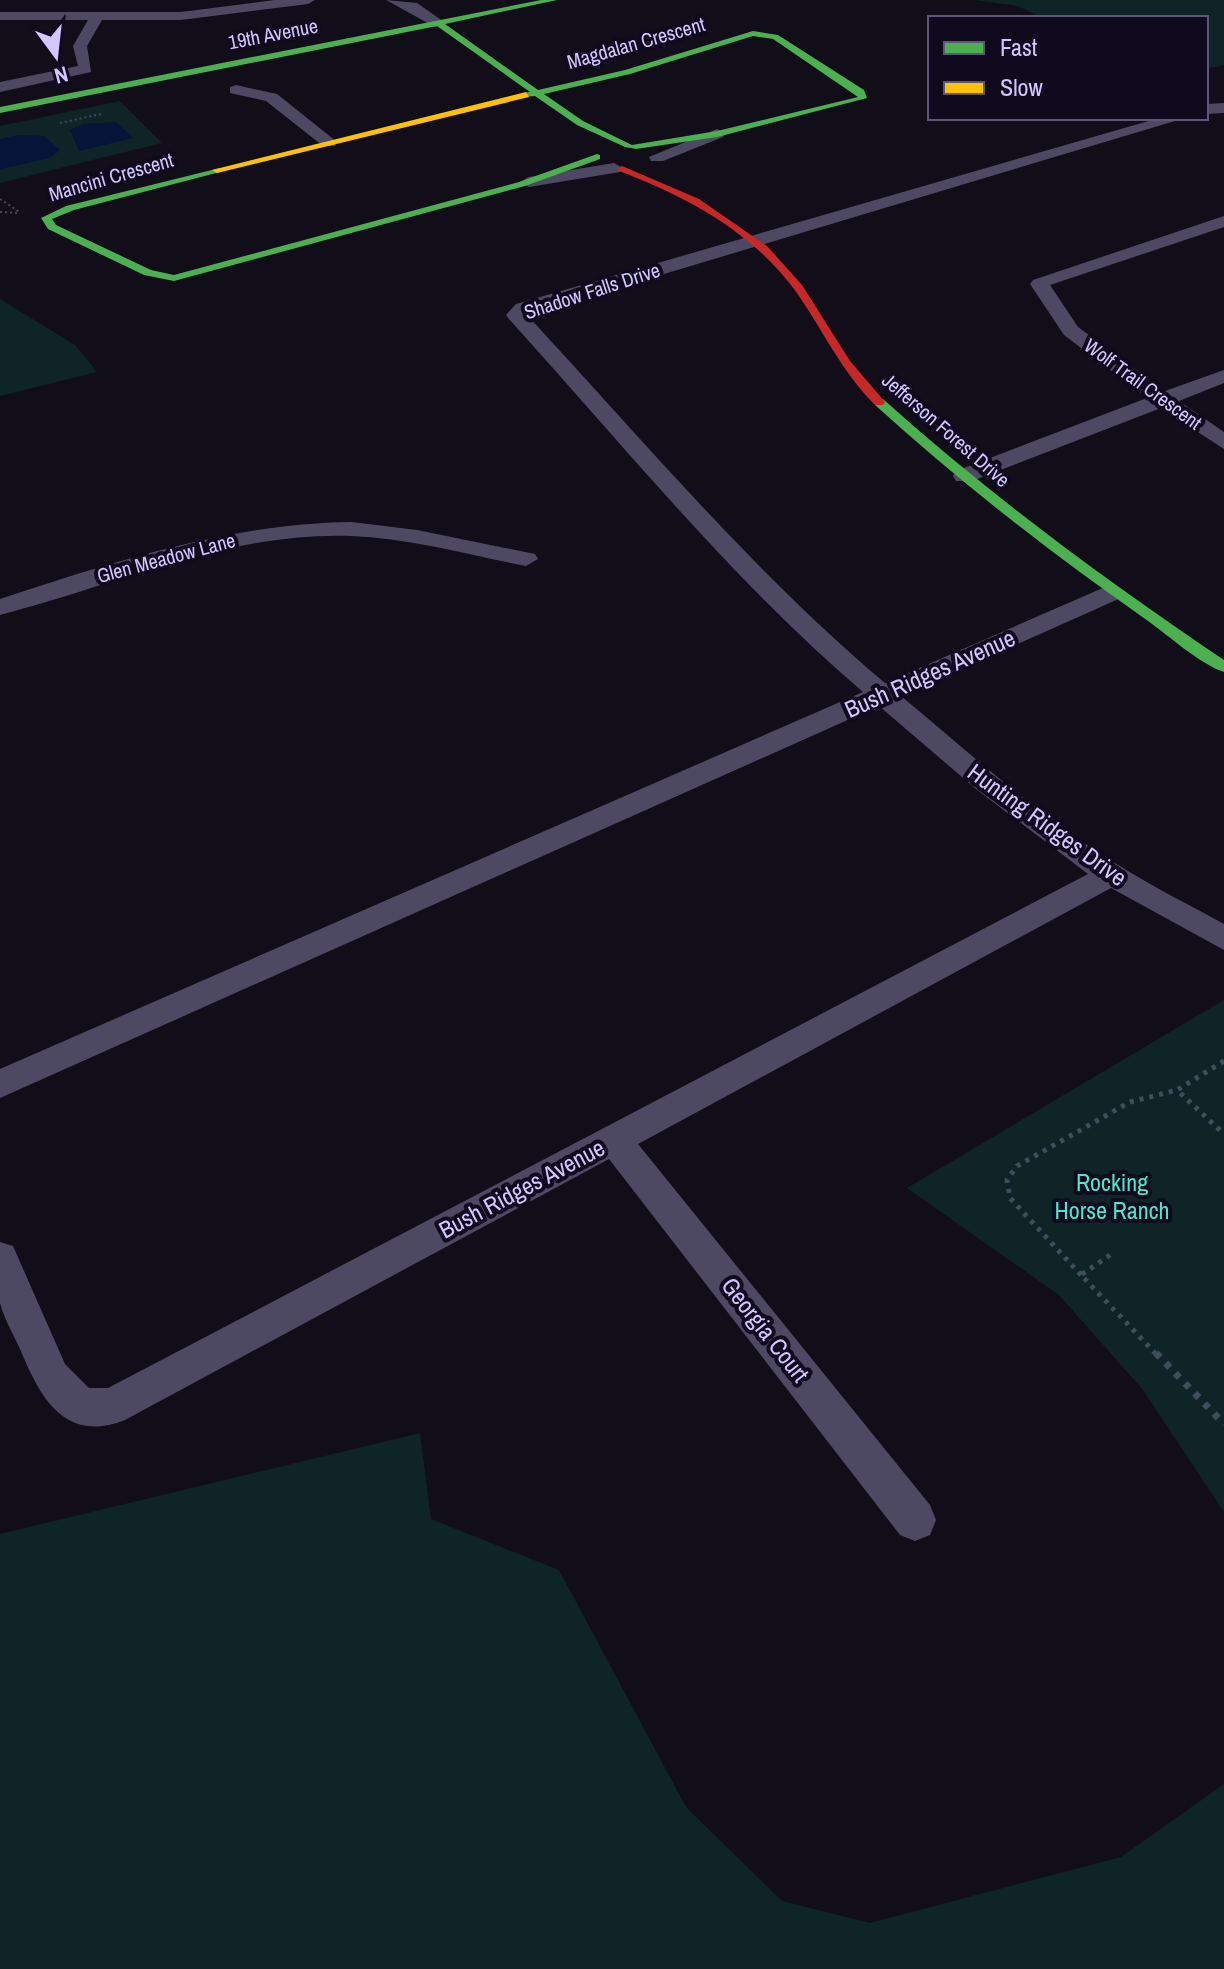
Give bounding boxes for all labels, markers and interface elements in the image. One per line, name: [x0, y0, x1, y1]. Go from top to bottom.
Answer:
street label: Magdalan Crescent: [564, 10, 708, 75]
street label: 19th Avenue: [226, 12, 320, 55]
north arrow: [16, 16, 96, 96]
legend: [928, 16, 1208, 120]
text: Fast: [1000, 31, 1038, 63]
text: N: [51, 59, 71, 91]
text: Slow: [1000, 71, 1043, 103]
street label: Mancini Crescent: [45, 146, 177, 207]
street label: Shadow Falls Drive: [520, 256, 663, 325]
street label: Wolf Trail Crescent: [1079, 332, 1208, 436]
street label: Jefferson Forest Drive: [877, 367, 1016, 493]
street label: Glen Meadow Lane: [94, 526, 238, 589]
street label: Bush Ridges Avenue: [839, 621, 1020, 725]
street label: Hunting Ridges Drive: [962, 756, 1134, 893]
street label: Bush Ridges Avenue: [433, 1131, 610, 1245]
park label: Rocking Horse Ranch: [1055, 1166, 1169, 1226]
street label: Georgia Court: [715, 1270, 817, 1389]

